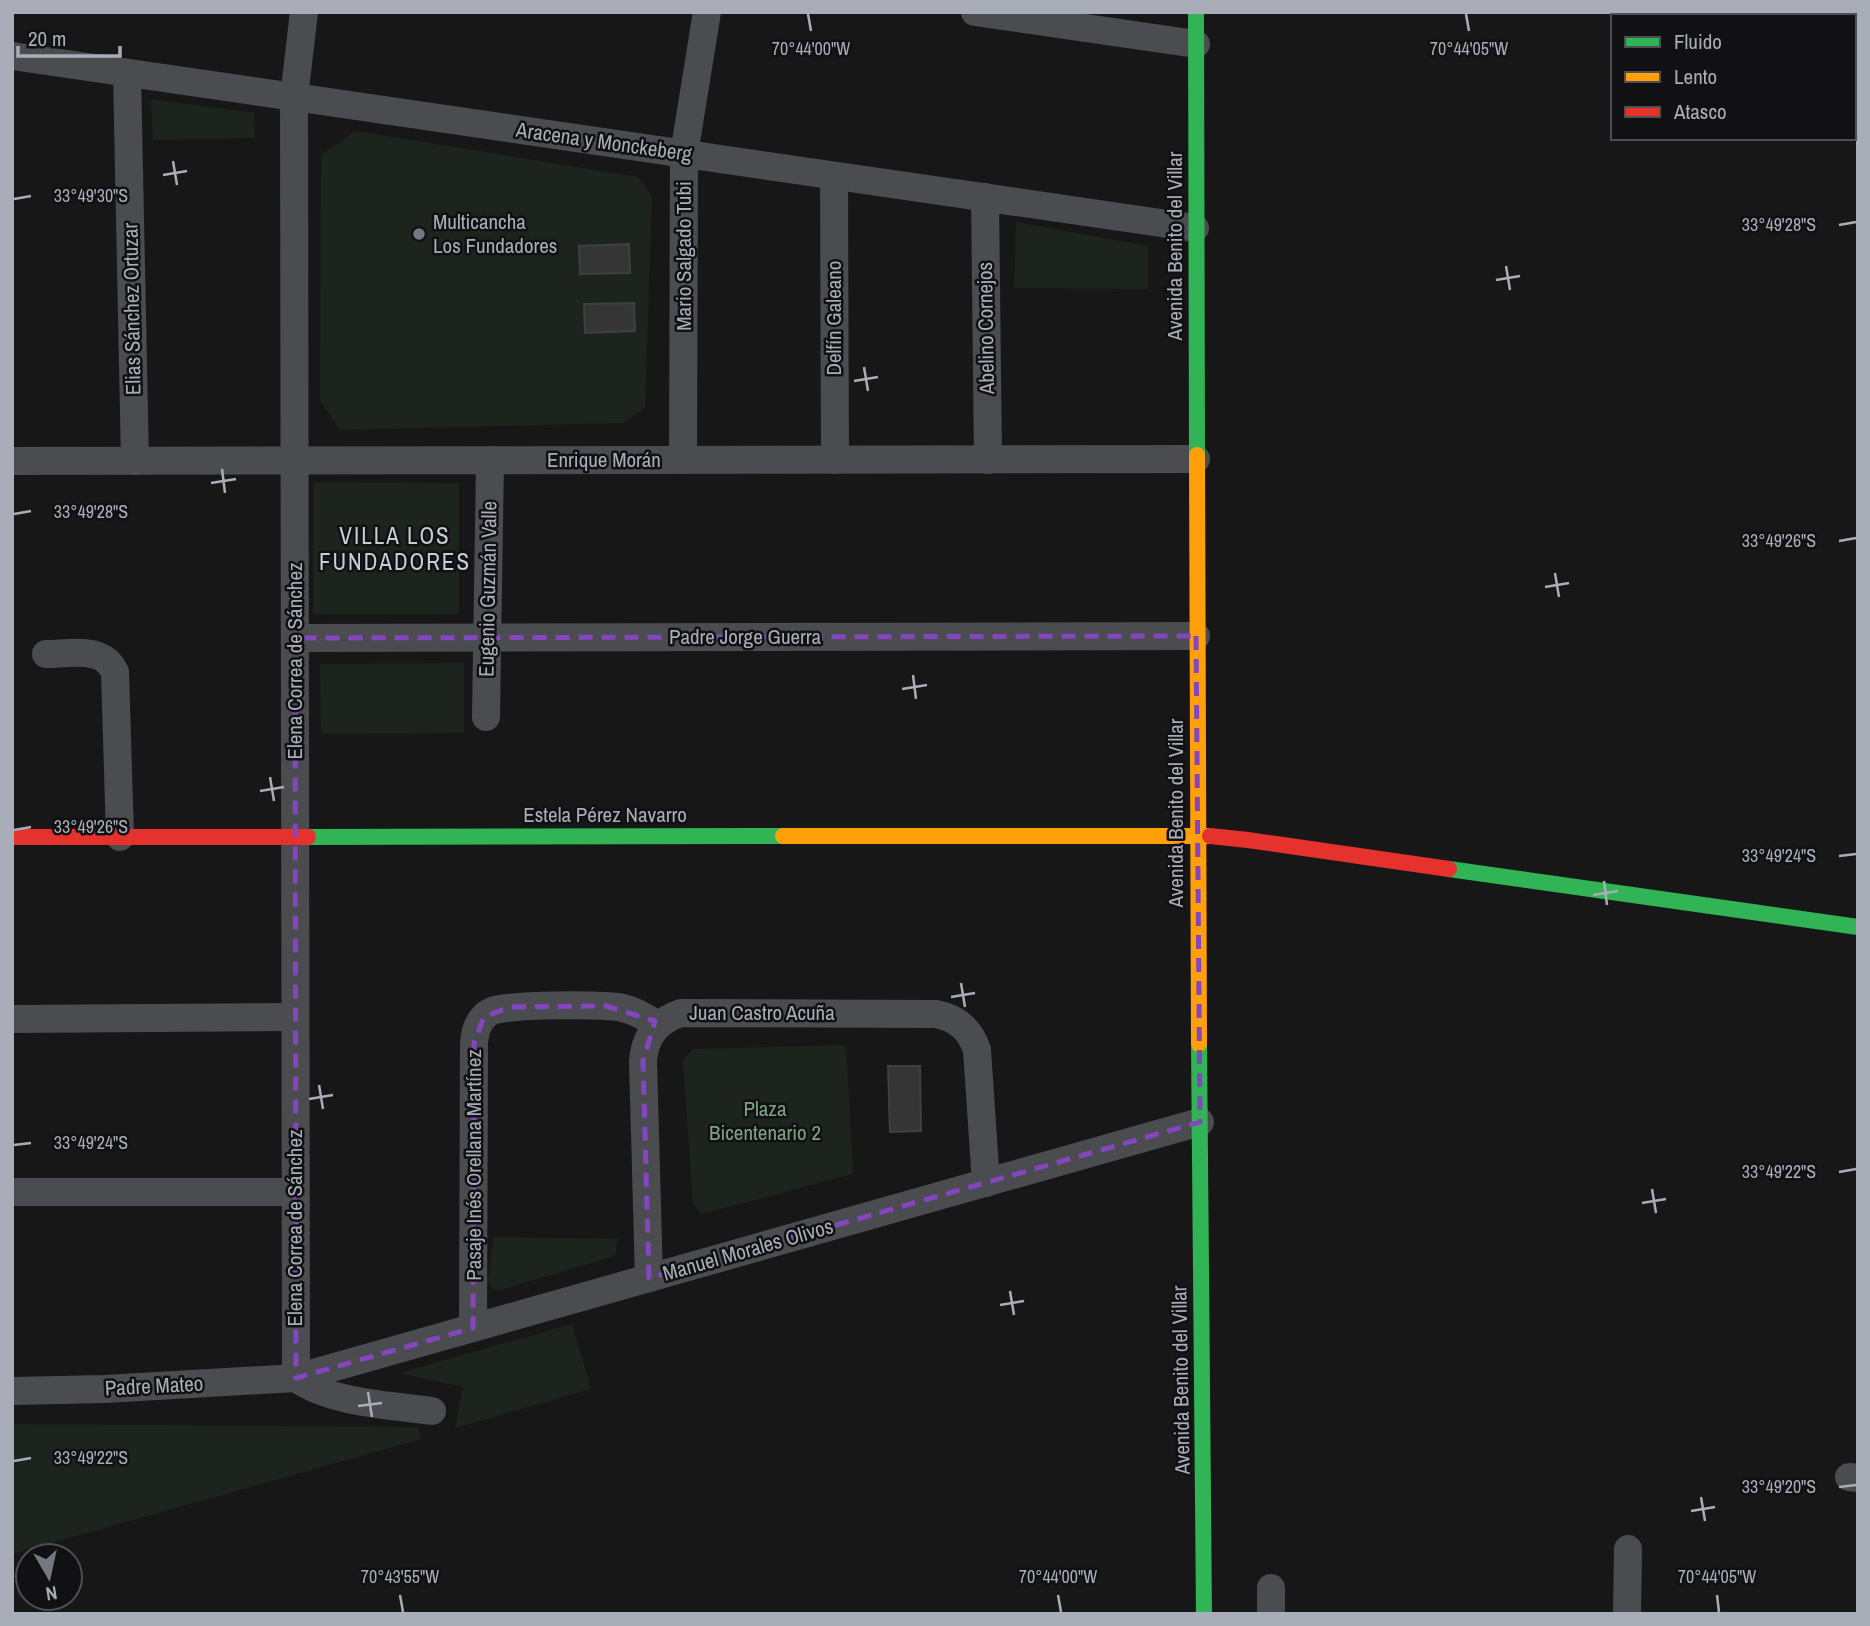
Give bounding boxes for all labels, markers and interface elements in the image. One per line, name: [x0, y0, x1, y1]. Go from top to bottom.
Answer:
scale bar: [18, 14, 119, 58]
legend: [1611, 14, 1856, 140]
text: 20 m: [28, 24, 66, 53]
text: Fluido: [1674, 27, 1722, 56]
text: 70°44'00"W: [772, 36, 850, 61]
text: 70°44'05"W: [1430, 36, 1508, 61]
text: Lento: [1674, 62, 1717, 91]
text: Atasco: [1673, 97, 1727, 126]
street label: Aracena y Monckeberg: [513, 115, 694, 168]
street label: Avenida Benito del Villar: [1160, 151, 1189, 341]
street label: Mario Salgado Tubi: [669, 181, 698, 331]
text: 33°49'30"S: [54, 183, 128, 208]
place label: Multicancha Los Fundadores: [433, 207, 557, 260]
text: 33°49'28"S: [1742, 212, 1816, 237]
street label: Elias Sánchez Ortuzar: [115, 222, 148, 395]
marker: Multicancha Los Fundadores: [411, 226, 427, 242]
street label: Delfín Galeano: [819, 261, 848, 375]
street label: Abelino Cornejos: [970, 262, 1001, 395]
street label: Enrique Morán: [547, 445, 661, 474]
text: 33°49'28"S: [54, 499, 128, 524]
street label: Eugenio Guzmán Valle: [471, 501, 504, 677]
district label: VILLA LOS FUNDADORES: [319, 520, 471, 577]
text: 33°49'26"S: [1742, 528, 1816, 553]
street label: Elena Correa de Sánchez: [280, 562, 309, 760]
street label: Padre Jorge Guerra: [669, 622, 822, 651]
street label: Avenida Benito del Villar: [1161, 718, 1190, 908]
street label: Estela Pérez Navarro: [523, 800, 687, 829]
text: 33°49'26"S: [54, 814, 128, 839]
text: 33°49'24"S: [1742, 843, 1816, 868]
street label: Juan Castro Acuña: [689, 998, 835, 1027]
street label: Pasaje Inés Orellana Martínez: [459, 1049, 488, 1281]
park label: Plaza Bicentenario 2: [709, 1094, 821, 1147]
street label: Elena Correa de Sánchez: [280, 1129, 309, 1327]
text: 33°49'24"S: [54, 1130, 128, 1155]
text: 33°49'22"S: [1742, 1159, 1816, 1184]
street label: Manuel Morales Olivos: [659, 1211, 836, 1288]
street label: Avenida Benito del Villar: [1164, 1285, 1197, 1476]
street label: Padre Mateo: [104, 1368, 204, 1403]
text: 33°49'22"S: [54, 1445, 128, 1470]
text: 33°49'20"S: [1742, 1474, 1816, 1499]
north arrow: [14, 1542, 84, 1612]
text: 70°43'55"W: [361, 1564, 439, 1589]
text: 70°44'00"W: [1019, 1564, 1097, 1589]
text: 70°44'05"W: [1678, 1564, 1756, 1589]
text: N: [44, 1580, 59, 1608]

